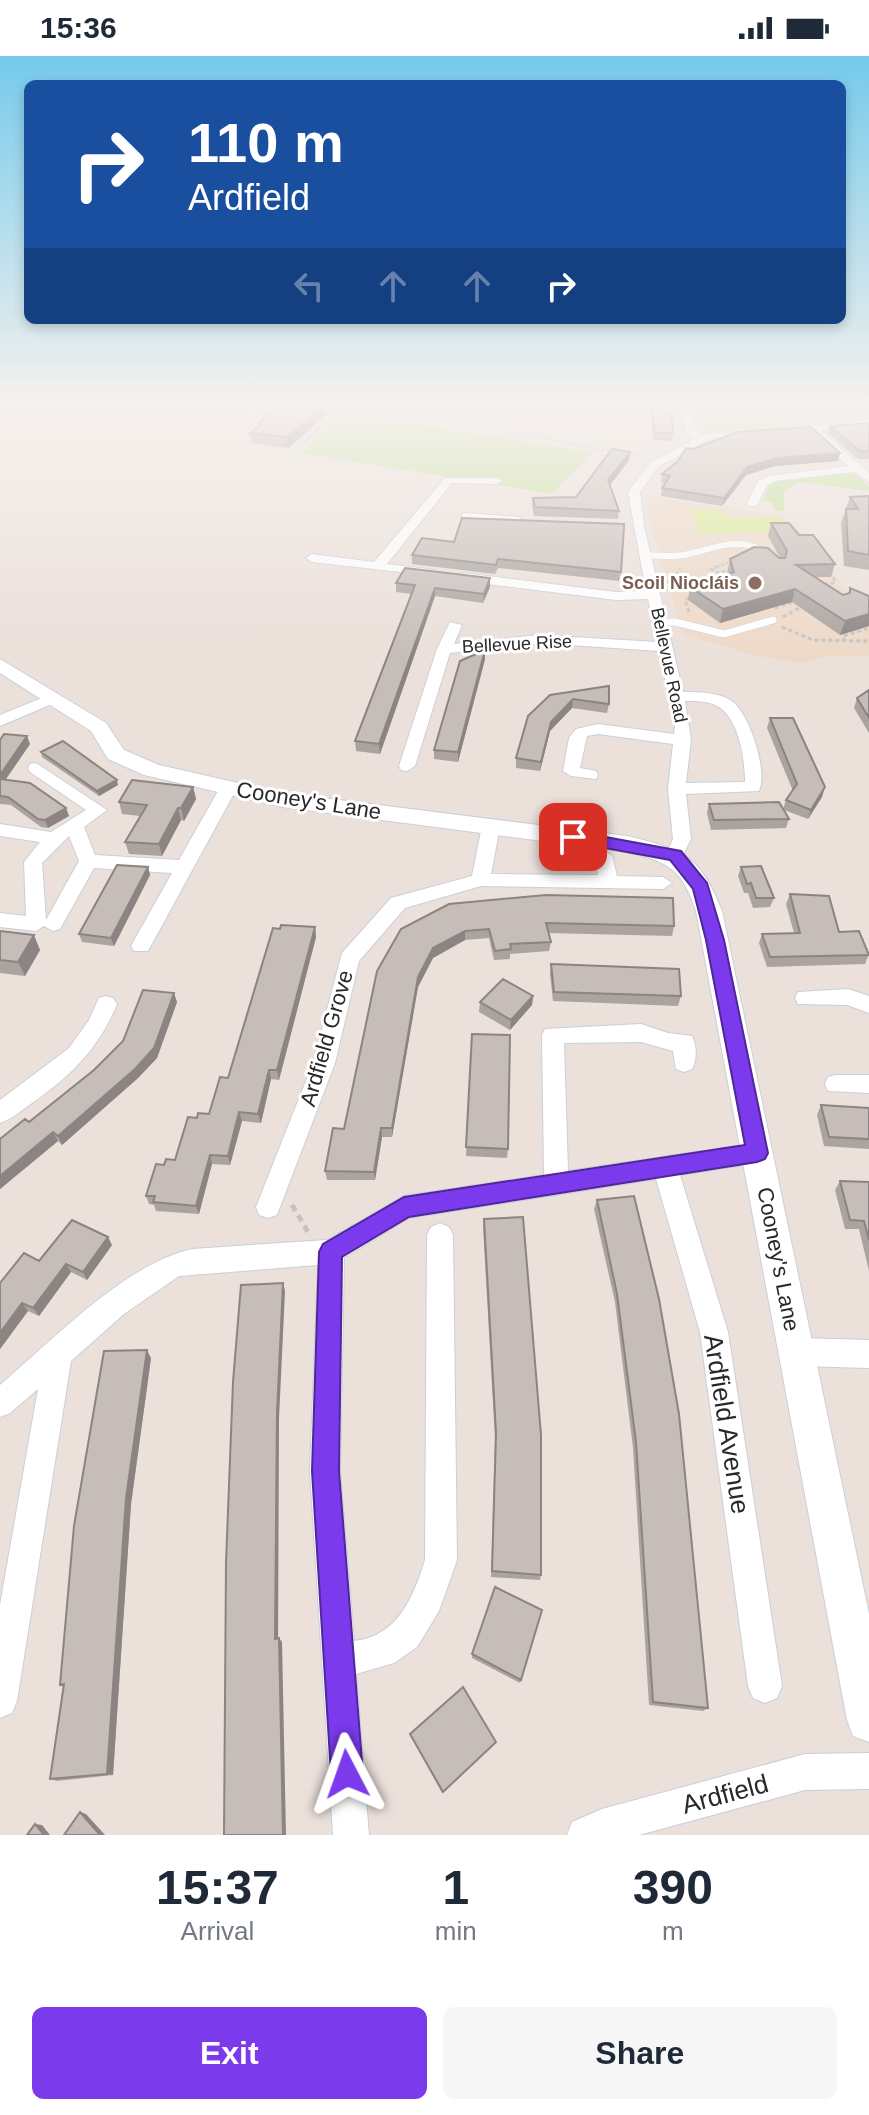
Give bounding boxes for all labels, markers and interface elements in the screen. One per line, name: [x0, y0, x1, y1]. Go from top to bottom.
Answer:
text: 15:36: [40, 11, 117, 44]
text: 110 m: [188, 111, 344, 174]
icon: right: [56, 112, 160, 216]
text: Ardfield: [188, 177, 310, 218]
icon: left: [287, 264, 331, 308]
icon: ahead: [371, 264, 415, 308]
icon: ahead: [455, 264, 499, 308]
icon: right: [539, 264, 583, 308]
place label: Scoil Niocláis: [622, 573, 739, 593]
marker: Scoil Niocláis: [746, 574, 764, 592]
street label: Bellevue Road: [647, 606, 691, 724]
street label: Bellevue Rise: [462, 631, 572, 657]
street label: Cooney's Lane: [235, 777, 383, 824]
pin: [539, 803, 607, 871]
icon: arrive: [551, 815, 595, 859]
street label: Ardfield Grove: [295, 967, 358, 1109]
street label: Cooney's Lane: [752, 1185, 805, 1333]
street label: Ardfield Avenue: [698, 1332, 756, 1516]
position arrow: [305, 1732, 389, 1816]
street label: Ardfield: [679, 1768, 771, 1820]
text: 15:37: [156, 1861, 279, 1914]
text: 1: [442, 1861, 469, 1914]
text: 390: [633, 1861, 713, 1914]
text: Arrival: [181, 1916, 254, 1946]
text: min: [435, 1916, 477, 1946]
text: m: [662, 1916, 684, 1946]
button: Exit: [32, 2007, 427, 2099]
button: Share: [443, 2007, 837, 2099]

